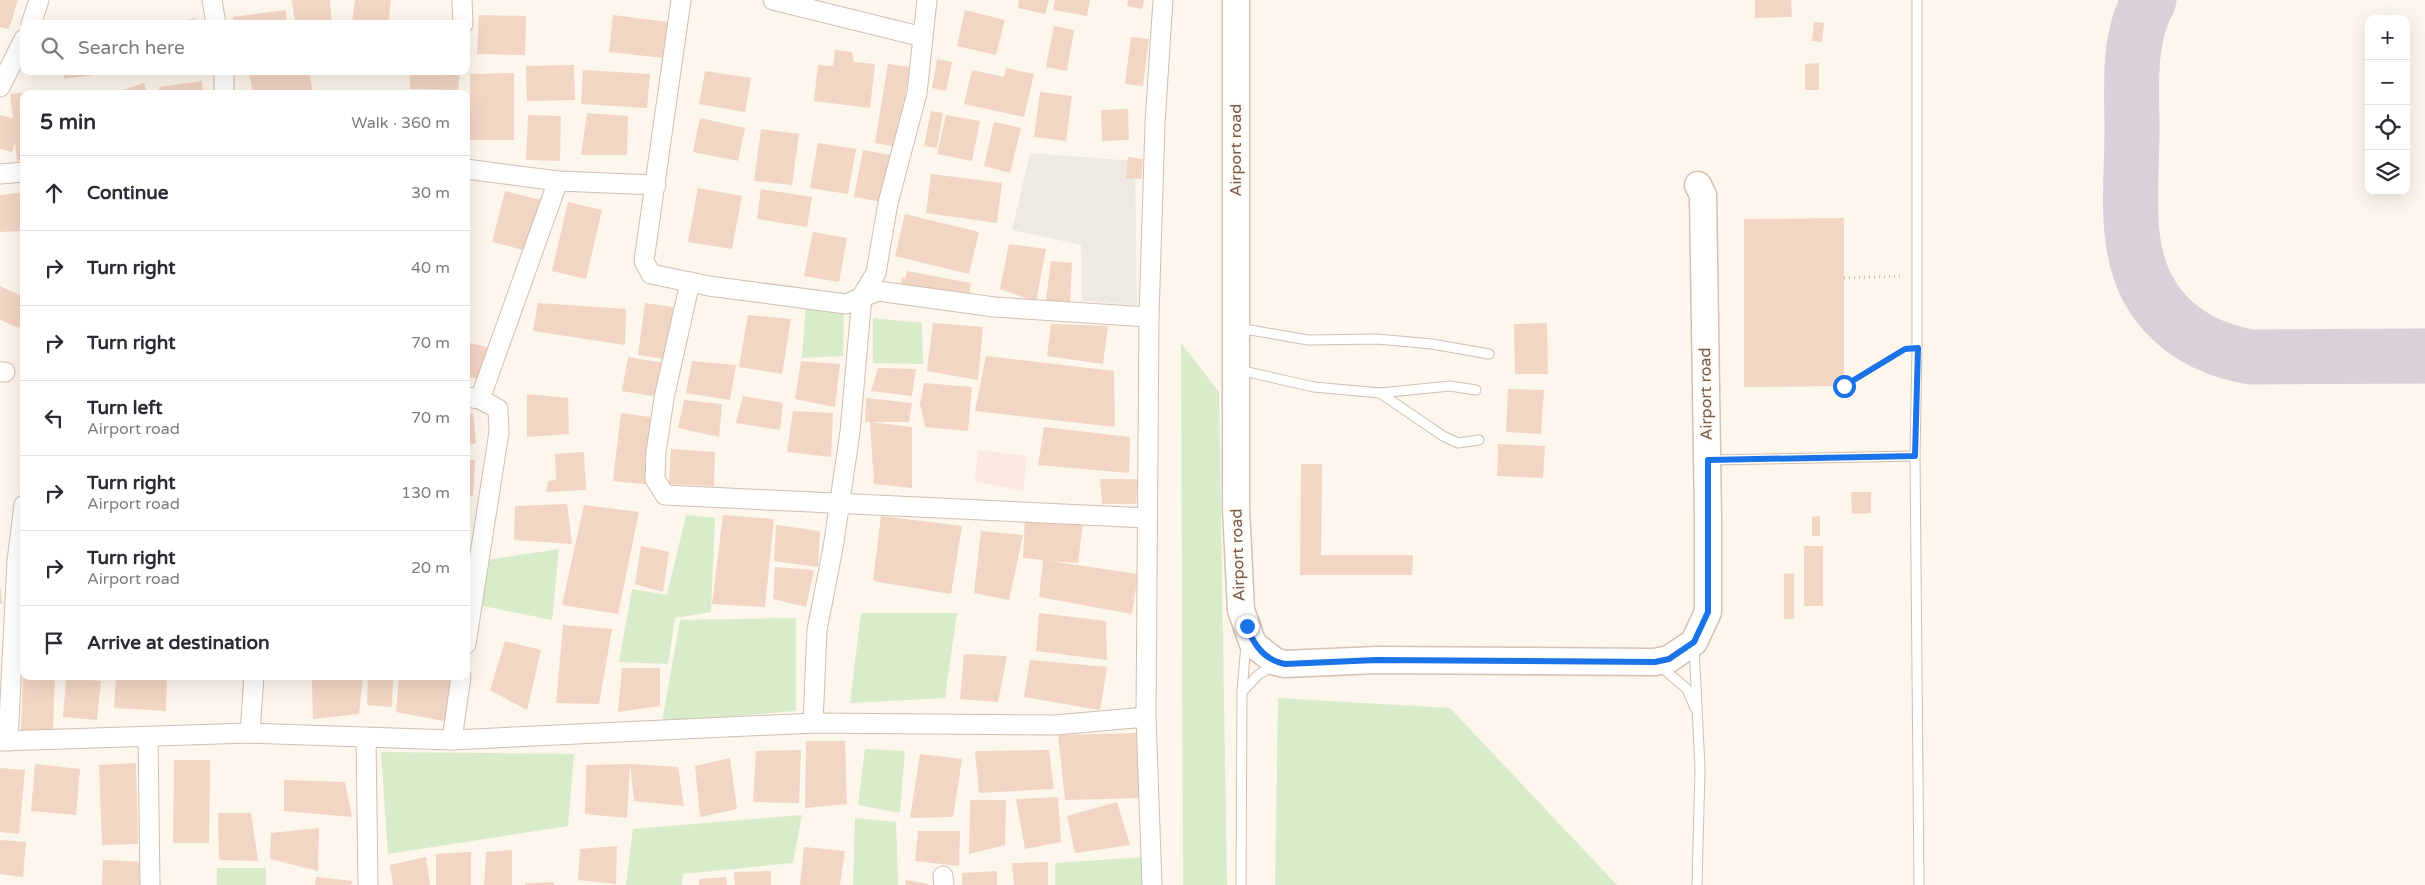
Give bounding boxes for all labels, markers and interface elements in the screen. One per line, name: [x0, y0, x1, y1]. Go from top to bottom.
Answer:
map controls: [2365, 15, 2410, 195]
button: +: [2365, 15, 2410, 60]
search box: [20, 20, 470, 75]
icon: search: [38, 34, 66, 62]
text: Search here: [78, 37, 185, 59]
button: −: [2365, 60, 2410, 105]
street label: Airport road: [1226, 104, 1246, 196]
button: locate: [2365, 105, 2410, 150]
text: 5 min: [40, 110, 96, 135]
text: Walk · 360 m: [351, 113, 450, 133]
button: layers: [2365, 150, 2410, 195]
icon: ahead: [40, 179, 68, 207]
text: Continue: [87, 182, 169, 204]
text: 30 m: [411, 183, 450, 203]
icon: right: [40, 254, 68, 282]
text: Turn right: [87, 257, 175, 279]
text: 40 m: [411, 258, 450, 278]
icon: right: [40, 329, 68, 357]
text: Turn right: [87, 332, 175, 354]
text: 70 m: [411, 333, 450, 353]
street label: Airport road: [1695, 347, 1717, 441]
route start: [1833, 375, 1856, 398]
text: Turn left: [87, 397, 163, 419]
icon: left: [40, 404, 68, 432]
text: 70 m: [411, 408, 450, 428]
text: Airport road: [87, 419, 180, 439]
text: Turn right: [87, 472, 175, 494]
icon: right: [40, 479, 68, 507]
text: 130 m: [401, 483, 450, 503]
text: Airport road: [87, 494, 180, 514]
street label: Airport road: [1226, 508, 1250, 602]
text: Turn right: [87, 547, 175, 569]
icon: right: [40, 554, 68, 582]
text: 20 m: [411, 558, 450, 578]
text: Airport road: [87, 569, 180, 589]
route end: [1236, 615, 1259, 638]
icon: arrive: [40, 629, 68, 657]
text: Arrive at destination: [87, 632, 270, 654]

